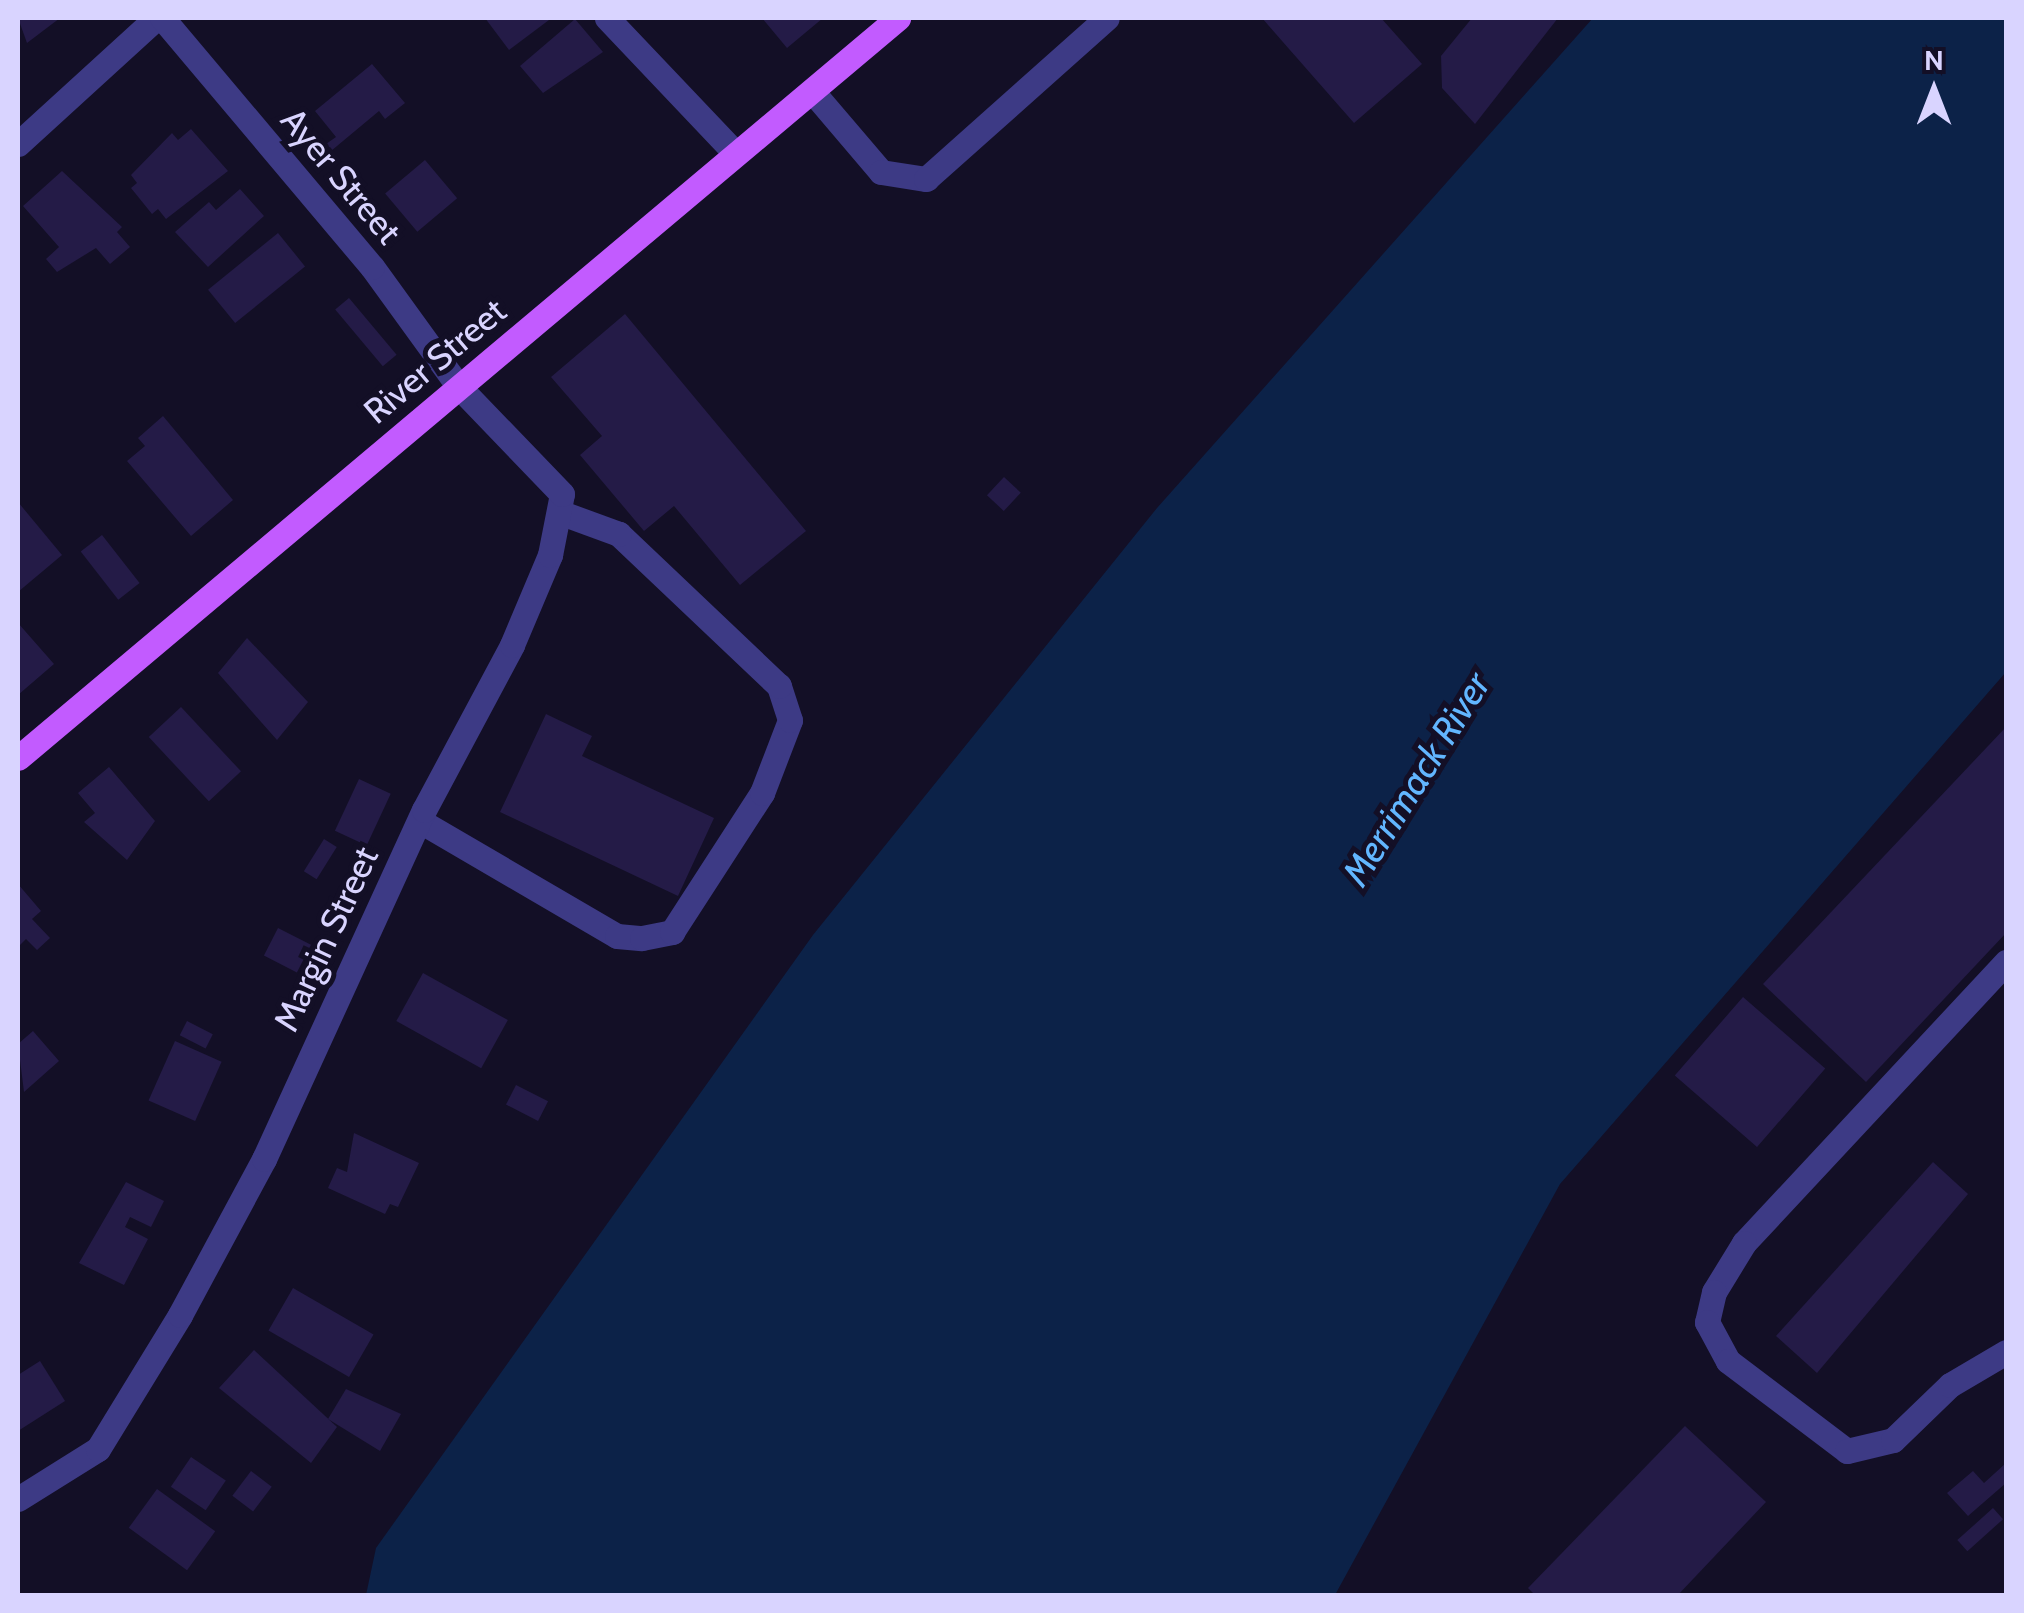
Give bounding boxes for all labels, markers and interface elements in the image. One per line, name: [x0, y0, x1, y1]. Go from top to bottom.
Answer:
north arrow: [1884, 40, 1984, 140]
text: N: [1924, 43, 1944, 77]
street label: Ayer Street: [272, 100, 410, 252]
street label: River Street: [356, 290, 514, 432]
water label: Merrimack River: [1332, 664, 1500, 894]
street label: Margin Street: [265, 840, 387, 1038]

